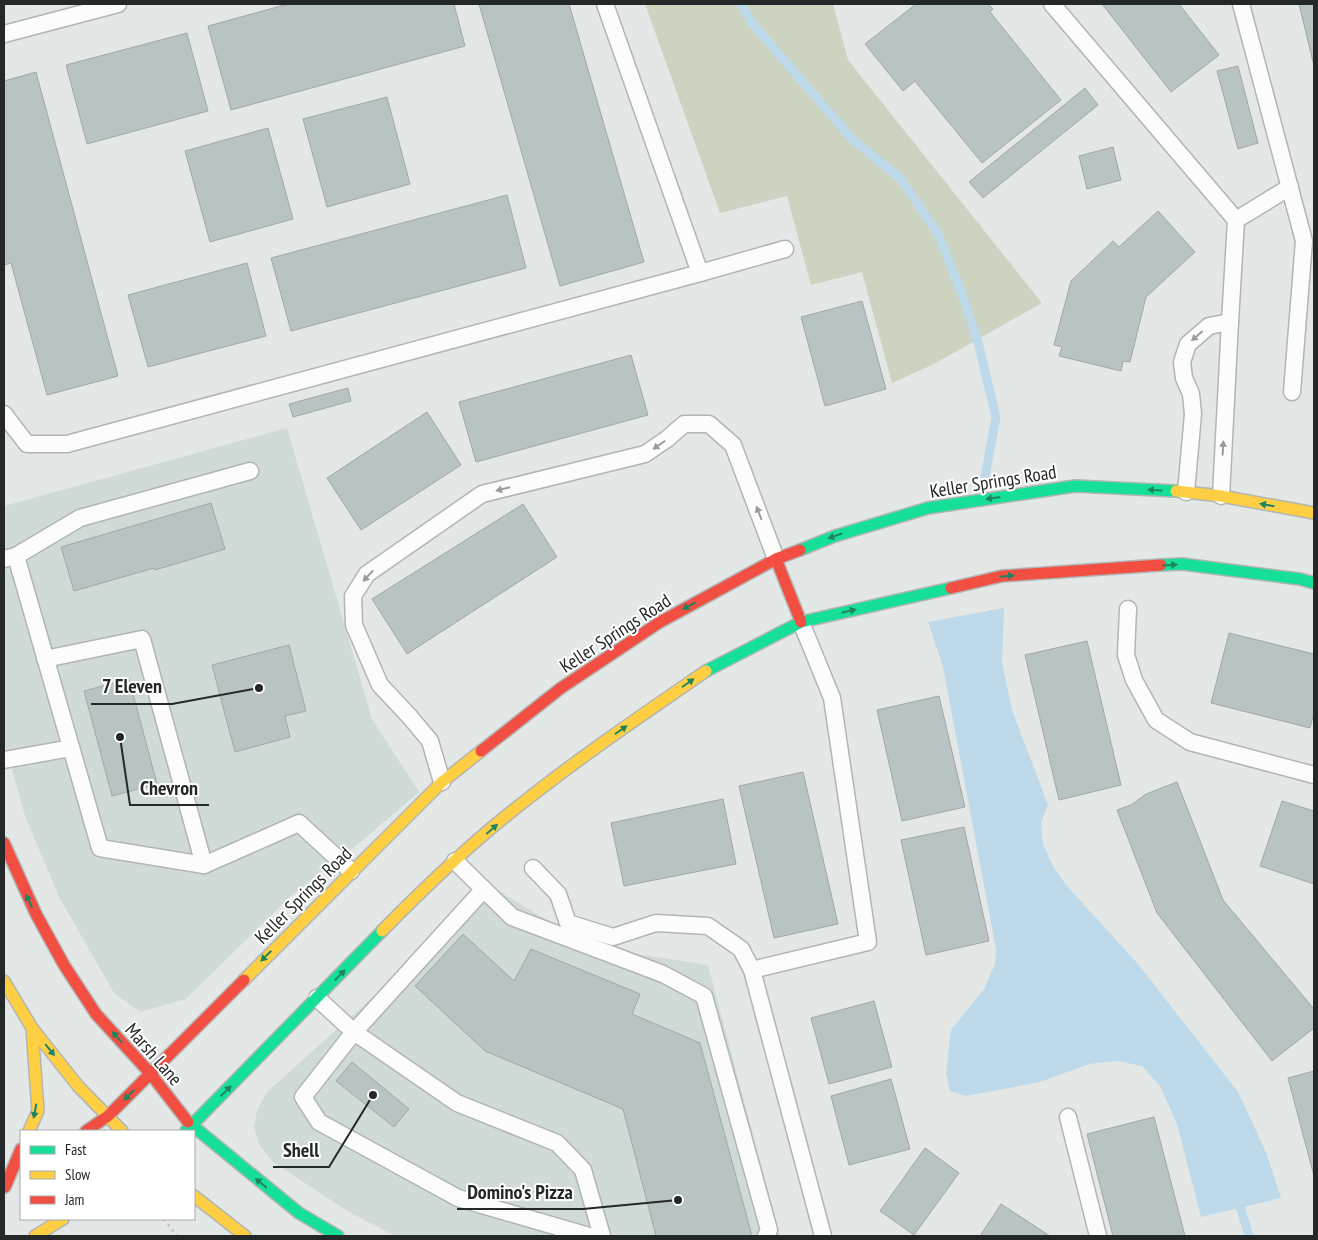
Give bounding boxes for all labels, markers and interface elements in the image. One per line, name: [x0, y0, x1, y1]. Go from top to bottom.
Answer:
one-way arrow: [1192, 330, 1204, 342]
one-way arrow: [1220, 439, 1228, 455]
one-way arrow: [652, 440, 665, 449]
street label: Keller Springs Road: [928, 459, 1058, 503]
one-way arrow: [496, 485, 511, 493]
one-way arrow: [1146, 486, 1162, 494]
one-way arrow: [985, 494, 1001, 502]
one-way arrow: [1259, 500, 1275, 508]
one-way arrow: [755, 505, 763, 520]
one-way arrow: [828, 533, 843, 540]
one-way arrow: [1162, 561, 1178, 569]
one-way arrow: [362, 569, 374, 581]
one-way arrow: [1000, 572, 1016, 580]
street label: Keller Springs Road: [555, 588, 675, 678]
one-way arrow: [682, 602, 697, 610]
one-way arrow: [841, 607, 856, 615]
callout: 7 Eleven: [91, 669, 172, 704]
text: 7 Eleven: [102, 673, 162, 699]
one-way arrow: [681, 678, 695, 688]
one-way arrow: [614, 725, 628, 735]
callout: Chevron: [130, 770, 209, 805]
text: Chevron: [140, 775, 198, 801]
one-way arrow: [486, 824, 498, 835]
street label: Keller Springs Road: [249, 841, 357, 949]
one-way arrow: [25, 894, 33, 908]
one-way arrow: [260, 950, 272, 962]
one-way arrow: [334, 969, 346, 981]
street label: Marsh Lane: [120, 1018, 188, 1090]
one-way arrow: [111, 1031, 123, 1043]
one-way arrow: [45, 1043, 55, 1057]
one-way arrow: [220, 1085, 232, 1097]
one-way arrow: [123, 1088, 135, 1100]
one-way arrow: [31, 1104, 39, 1120]
legend: [20, 1130, 195, 1220]
callout: Shell: [273, 1132, 329, 1167]
text: Shell: [283, 1137, 319, 1163]
text: Fast: [65, 1140, 86, 1159]
text: Slow: [65, 1165, 90, 1184]
callout: Domino's Pizza: [457, 1174, 583, 1209]
one-way arrow: [255, 1177, 268, 1188]
text: Domino's Pizza: [467, 1179, 573, 1205]
text: Jam: [64, 1190, 84, 1209]

